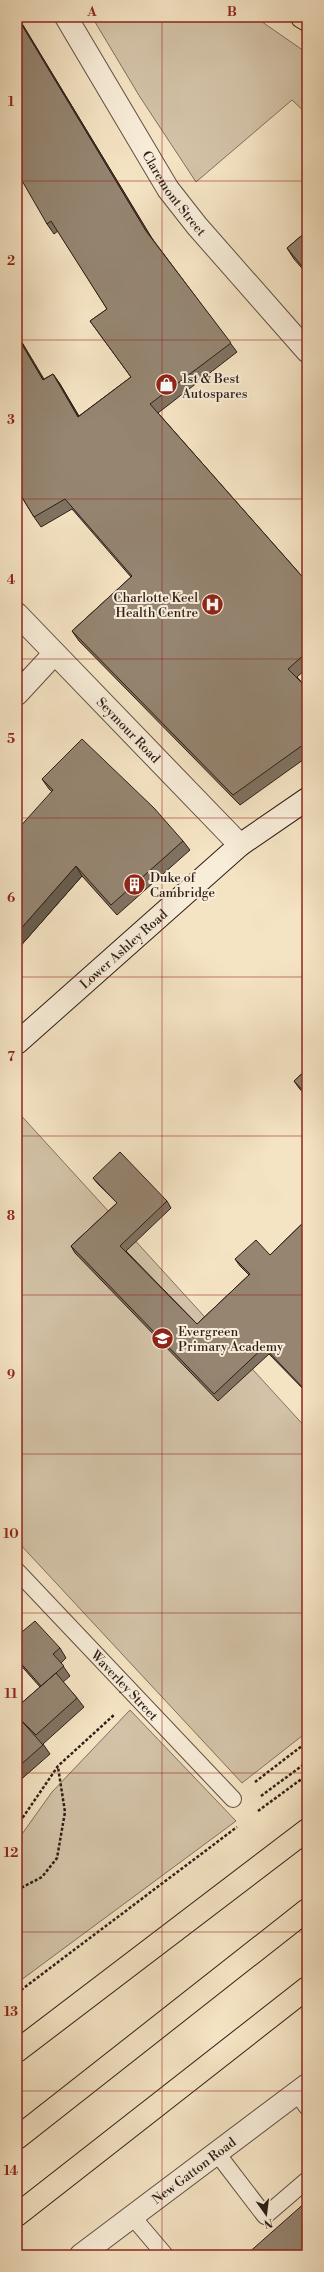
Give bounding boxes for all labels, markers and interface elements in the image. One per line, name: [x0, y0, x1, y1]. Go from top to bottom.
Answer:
text: A: [86, 4, 97, 20]
text: B: [227, 4, 237, 20]
text: 1: [8, 94, 15, 110]
street label: Claremont Street: [138, 148, 209, 240]
text: 2: [7, 253, 15, 269]
place label: 1st & Best Autospares: [181, 371, 248, 402]
shop icon: 1st & Best Autospares: [154, 372, 180, 398]
text: 3: [7, 412, 15, 428]
text: 4: [7, 572, 16, 588]
place label: Charlotte Keel Health Centre: [114, 590, 198, 621]
hospital icon: Charlotte Keel Health Centre: [200, 591, 226, 617]
street label: Seymour Road: [93, 694, 164, 767]
text: 5: [7, 731, 15, 747]
place label: Duke of Cambridge: [150, 870, 215, 901]
building icon: Duke of Cambridge: [122, 871, 148, 897]
text: 6: [7, 890, 15, 906]
street label: Lower Ashley Road: [77, 906, 171, 992]
text: 7: [7, 1049, 15, 1065]
text: 8: [7, 1208, 15, 1224]
place label: Evergreen Primary Academy: [178, 1324, 284, 1355]
school or university icon: Evergreen Primary Academy: [149, 1325, 175, 1351]
text: 9: [7, 1367, 15, 1383]
text: 10: [3, 1526, 19, 1542]
street label: Waverley Street: [87, 1647, 161, 1724]
text: 11: [5, 1686, 18, 1702]
text: 12: [4, 1845, 18, 1861]
text: 13: [4, 2004, 18, 2020]
street label: New Gatton Road: [149, 2134, 240, 2208]
text: 14: [4, 2163, 18, 2179]
north arrow: [246, 2194, 286, 2234]
text: N: [262, 2215, 274, 2231]

